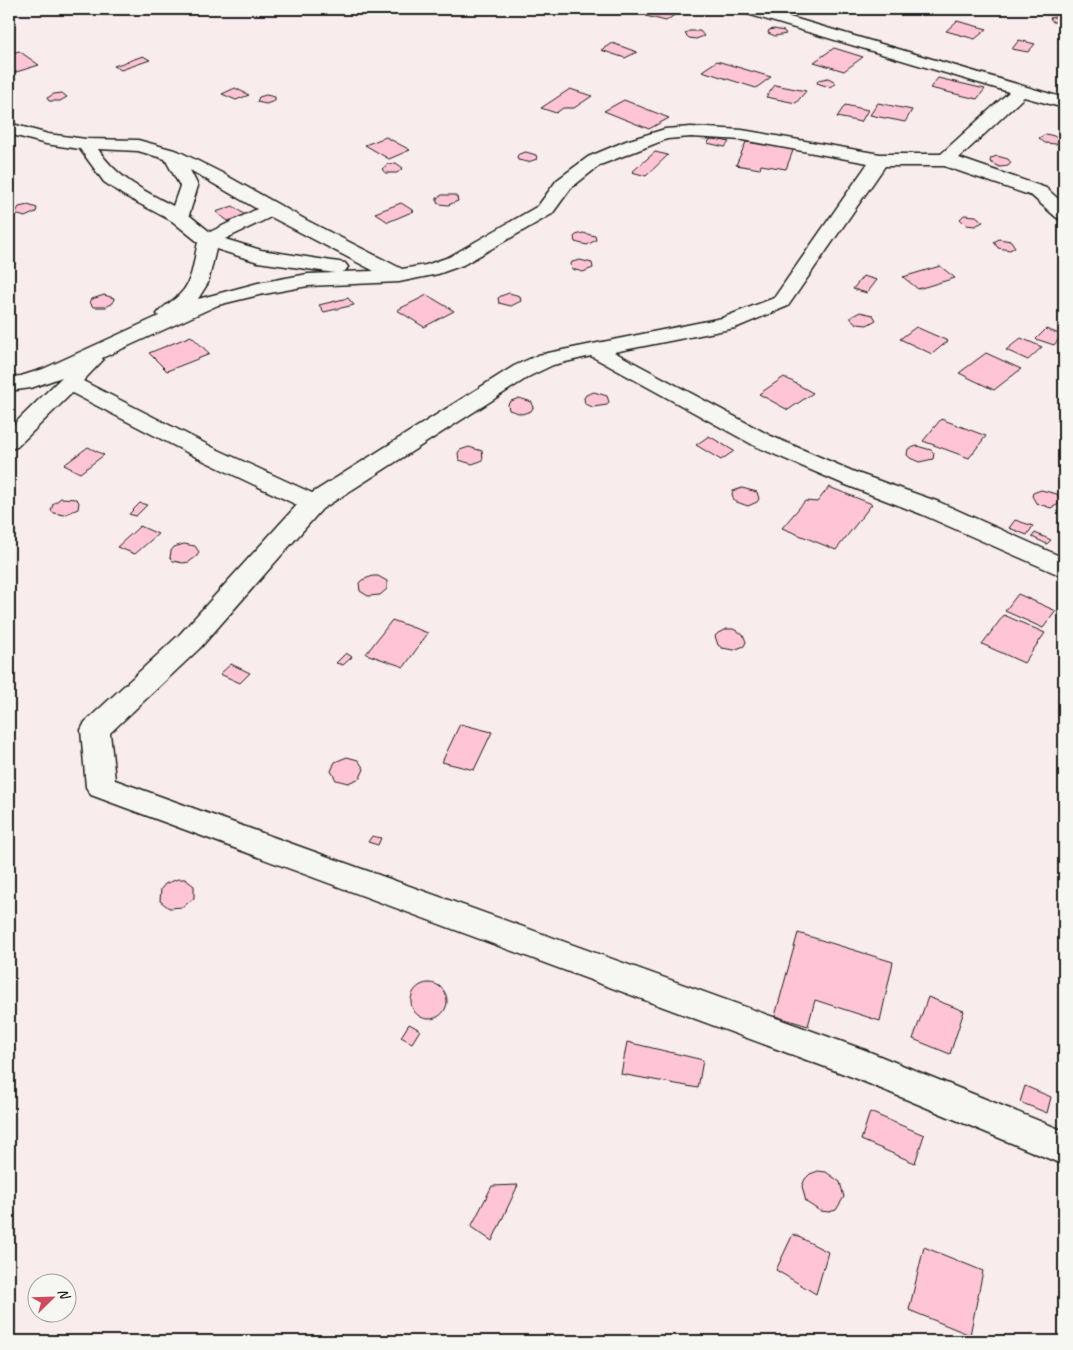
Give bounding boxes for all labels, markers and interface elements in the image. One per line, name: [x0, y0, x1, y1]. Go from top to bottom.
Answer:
north arrow: [28, 1272, 78, 1322]
text: N: [54, 1286, 74, 1303]

